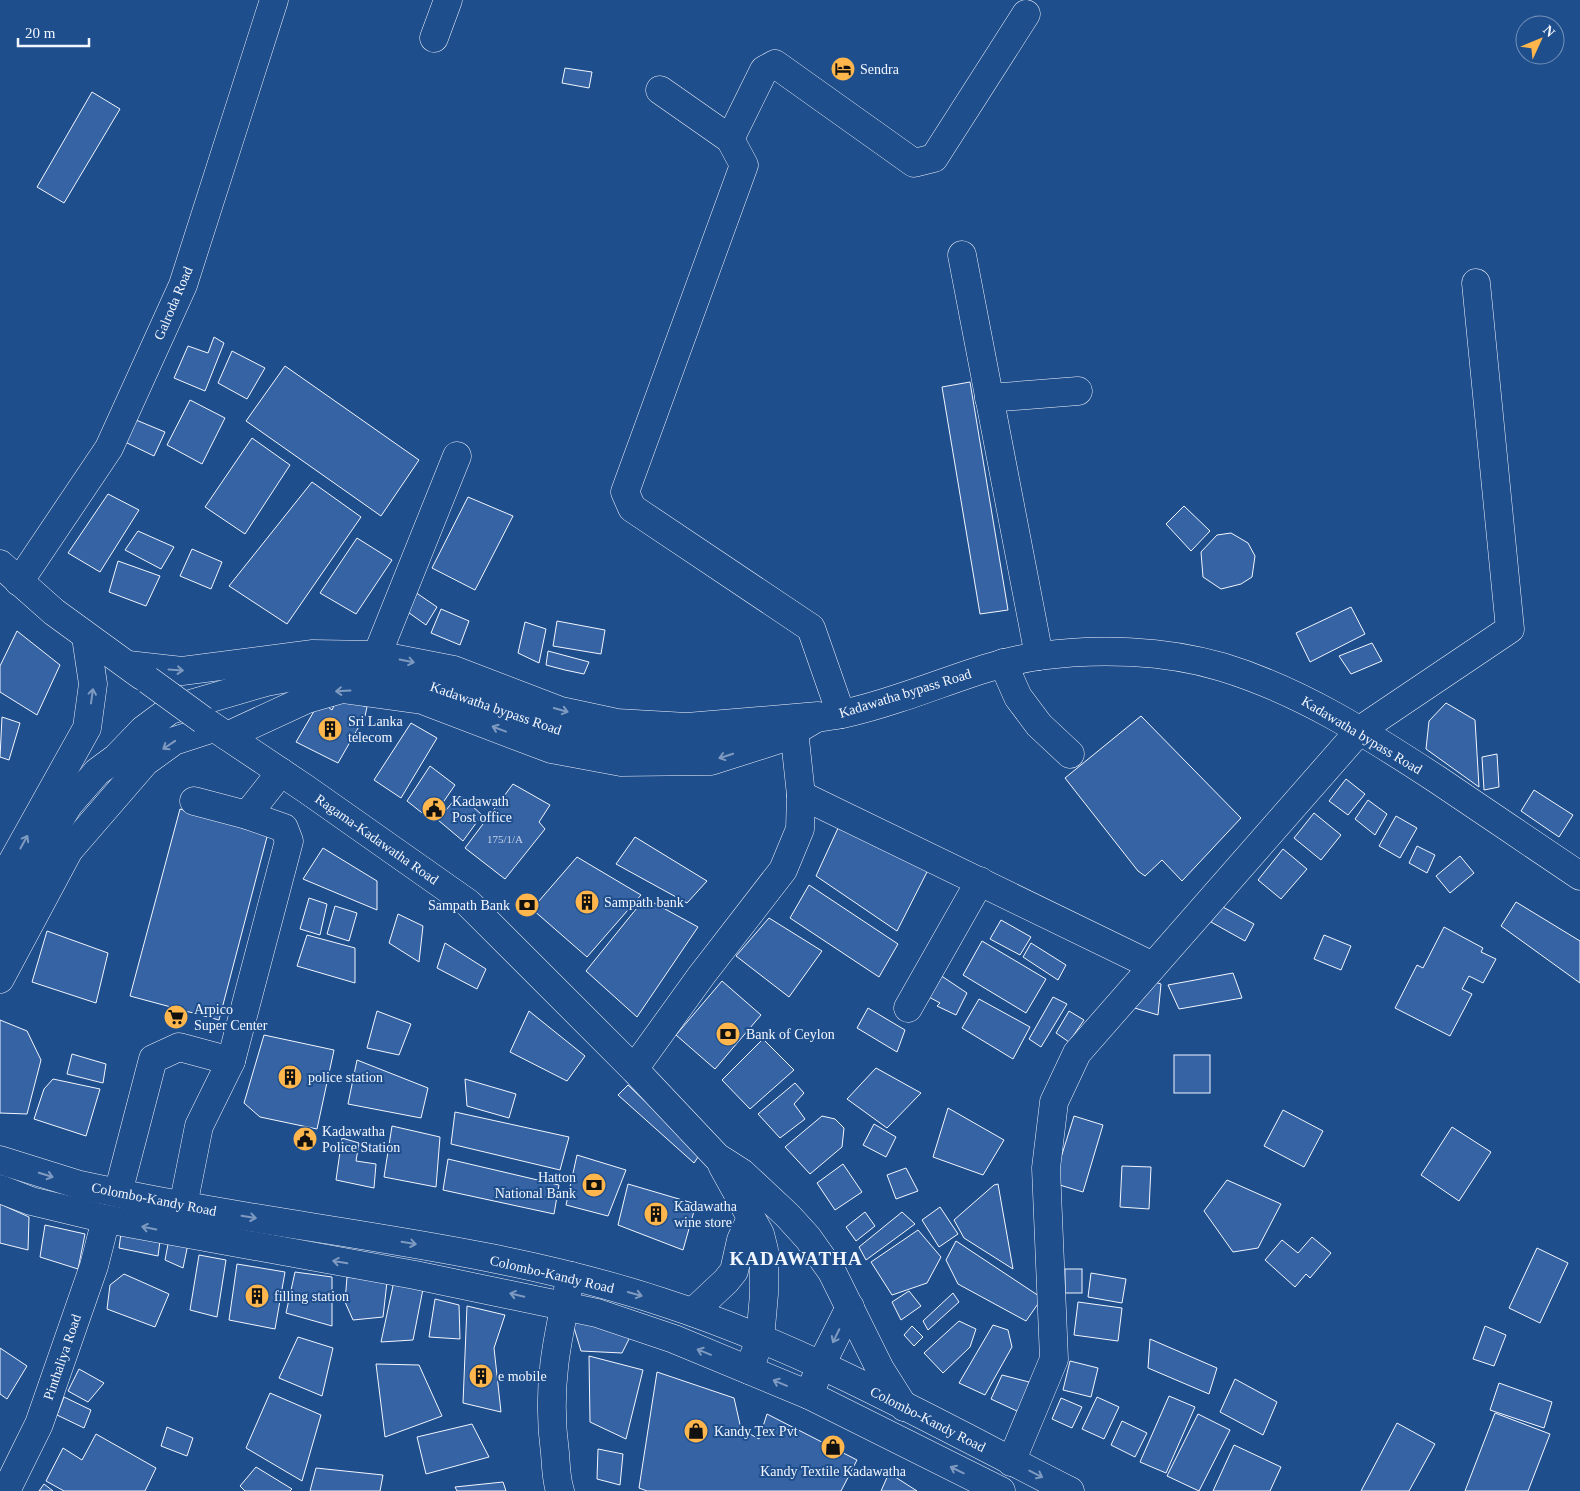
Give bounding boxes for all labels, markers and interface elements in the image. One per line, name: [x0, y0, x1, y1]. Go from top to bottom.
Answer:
scale bar: [18, 15, 89, 47]
north arrow: [1515, 15, 1565, 65]
text: N: [1540, 22, 1558, 40]
text: 20 m: [25, 25, 56, 41]
hotel icon: Sendra: [830, 56, 856, 82]
place label: Sendra: [860, 62, 900, 77]
street label: Galroda Road: [151, 264, 196, 342]
one-way arrow: [399, 656, 415, 666]
one-way arrow: [168, 665, 184, 674]
street label: Kadawatha bypass Road: [837, 666, 973, 721]
street label: Kadawatha bypass Road: [428, 679, 563, 738]
one-way arrow: [335, 686, 352, 696]
one-way arrow: [87, 688, 97, 704]
street label: Kadawatha bypass Road: [1299, 694, 1425, 777]
one-way arrow: [553, 706, 569, 716]
place label: Sri Lanka telecom: [348, 714, 404, 745]
building icon: Sri Lanka telecom: [317, 716, 343, 742]
one-way arrow: [492, 724, 508, 733]
one-way arrow: [162, 739, 176, 750]
one-way arrow: [719, 752, 735, 762]
street label: Ragama-Kadawatha Road: [312, 791, 441, 888]
place label: Kadawath Post office: [452, 794, 512, 825]
public building icon: Kadawath Post office: [421, 796, 447, 822]
house number: 175/1/A: [487, 833, 523, 845]
one-way arrow: [19, 835, 29, 849]
building icon: Sampath bank: [574, 889, 600, 915]
bank icon: Sampath Bank: [514, 892, 540, 918]
place label: Sampath bank: [604, 895, 684, 910]
place label: Sampath Bank: [428, 898, 510, 913]
place label: Arpico Super Center: [194, 1002, 268, 1033]
supermarket icon: Arpico Super Center: [163, 1004, 189, 1030]
bank icon: Bank of Ceylon: [715, 1021, 741, 1047]
place label: Bank of Ceylon: [746, 1027, 835, 1042]
building icon: police station: [277, 1064, 303, 1090]
place label: police station: [308, 1070, 383, 1085]
place label: Kadawatha Police Station: [322, 1124, 400, 1155]
public building icon: Kadawatha Police Station: [292, 1126, 318, 1152]
one-way arrow: [38, 1170, 54, 1180]
place label: Hatton National Bank: [495, 1170, 576, 1201]
bank icon: Hatton National Bank: [581, 1172, 607, 1198]
street label: Colombo-Kandy Road: [90, 1180, 218, 1219]
place label: Kadawatha wine store: [674, 1199, 738, 1230]
building icon: Kadawatha wine store: [643, 1201, 669, 1227]
one-way arrow: [240, 1212, 256, 1222]
one-way arrow: [141, 1222, 157, 1232]
one-way arrow: [400, 1239, 416, 1249]
district label: KADAWATHA: [729, 1248, 863, 1269]
street label: Colombo-Kandy Road: [488, 1253, 616, 1296]
one-way arrow: [332, 1256, 348, 1266]
building icon: filling station: [244, 1283, 270, 1309]
place label: filling station: [274, 1289, 349, 1304]
one-way arrow: [627, 1289, 643, 1299]
one-way arrow: [509, 1290, 525, 1299]
street label: Pinthaliya Road: [41, 1312, 84, 1402]
one-way arrow: [831, 1328, 840, 1343]
one-way arrow: [697, 1346, 712, 1356]
building icon: e mobile: [468, 1363, 494, 1389]
place label: e mobile: [498, 1369, 547, 1384]
one-way arrow: [773, 1378, 788, 1387]
street label: Colombo-Kandy Road: [868, 1384, 988, 1455]
shop icon: Kandy Tex Pvt: [683, 1418, 709, 1444]
place label: Kandy Tex Pvt: [714, 1424, 798, 1439]
shop icon: Kandy Textile Kadawatha: [820, 1434, 846, 1460]
place label: Kandy Textile Kadawatha: [760, 1464, 907, 1479]
one-way arrow: [950, 1465, 965, 1474]
one-way arrow: [1028, 1470, 1043, 1479]

